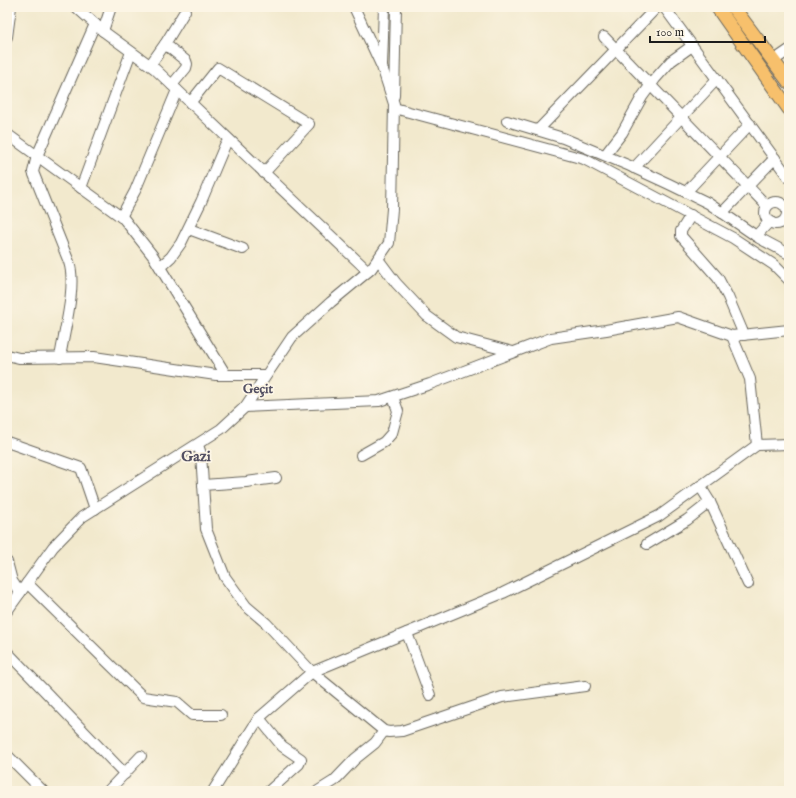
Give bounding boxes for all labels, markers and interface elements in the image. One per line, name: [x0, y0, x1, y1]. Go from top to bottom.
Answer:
scale bar: [650, 18, 765, 44]
text: 100 m: [656, 25, 684, 40]
district label: Geçit: [243, 381, 273, 398]
district label: Gazi: [181, 447, 211, 466]

